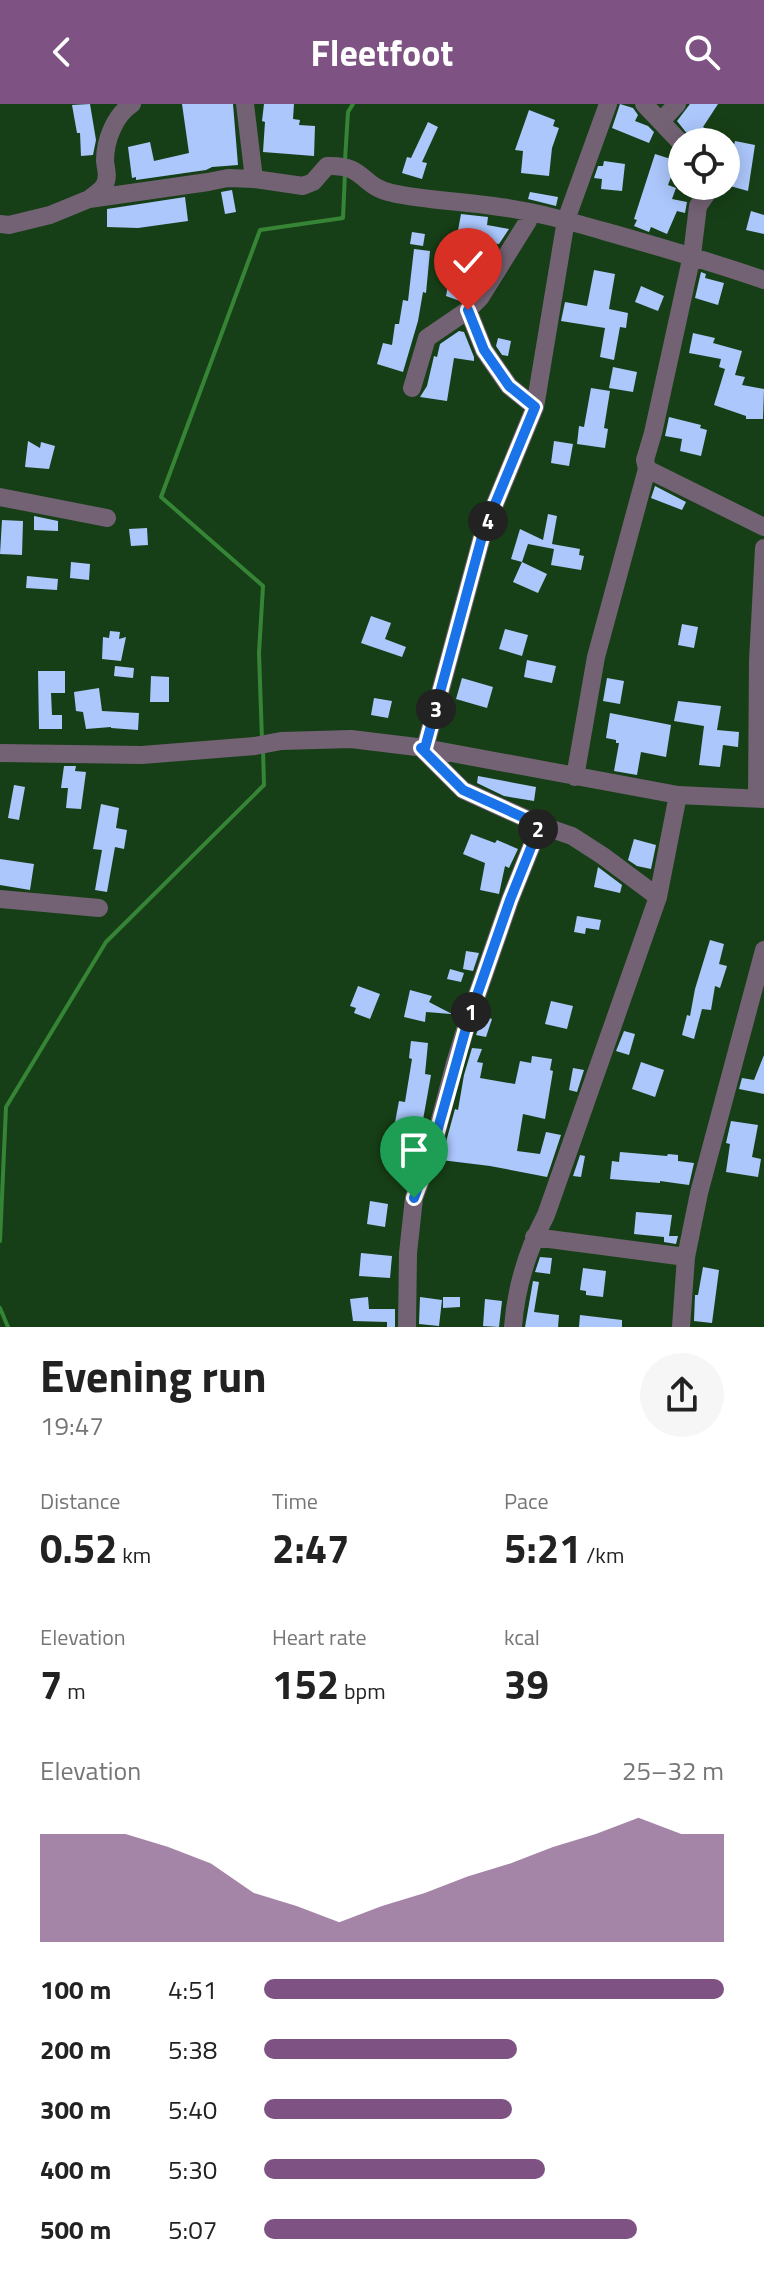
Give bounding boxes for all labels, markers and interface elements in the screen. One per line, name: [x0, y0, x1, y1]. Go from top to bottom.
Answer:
text: Fleetfoot: [311, 25, 453, 80]
icon: back: [40, 30, 84, 74]
icon: search: [680, 30, 724, 74]
map controls: [668, 128, 740, 200]
button: locate: [668, 128, 740, 200]
pin: [434, 228, 502, 310]
icon: check: [446, 240, 490, 284]
pin: 4: [468, 501, 508, 541]
text: 4: [482, 504, 494, 538]
pin: 3: [416, 689, 456, 729]
text: 3: [430, 692, 442, 726]
pin: 2: [518, 809, 558, 849]
text: 2: [532, 812, 544, 846]
pin: 1: [451, 992, 491, 1032]
text: 1: [465, 995, 477, 1029]
pin: [380, 1116, 448, 1198]
icon: arrive: [392, 1128, 436, 1172]
text: Evening run: [40, 1342, 267, 1409]
button: share: [640, 1353, 724, 1437]
text: 19:47: [40, 1406, 104, 1445]
text: Distance: [40, 1484, 120, 1518]
text: Time: [272, 1484, 318, 1518]
text: Pace: [504, 1484, 549, 1518]
text: 0.52: [40, 1518, 117, 1579]
text: 2:47: [272, 1518, 349, 1579]
text: 5:21: [504, 1518, 581, 1579]
text: km: [117, 1538, 151, 1572]
text: /km: [581, 1538, 624, 1572]
text: Elevation: [40, 1620, 126, 1654]
text: Heart rate: [272, 1620, 367, 1654]
text: kcal: [504, 1620, 540, 1654]
text: 7: [40, 1654, 62, 1715]
text: 152: [272, 1654, 339, 1715]
text: 39: [504, 1654, 549, 1715]
text: m: [62, 1674, 86, 1708]
text: bpm: [339, 1674, 386, 1708]
text: Elevation: [40, 1751, 141, 1790]
text: 25–32 m: [622, 1751, 724, 1790]
text: 100 m: [40, 1970, 111, 2009]
text: 4:51: [168, 1970, 217, 2009]
text: 200 m: [40, 2030, 111, 2069]
text: 5:38: [168, 2030, 217, 2069]
text: 300 m: [40, 2090, 111, 2129]
text: 5:40: [168, 2090, 217, 2129]
text: 400 m: [40, 2150, 111, 2189]
text: 5:30: [168, 2150, 217, 2189]
text: 500 m: [40, 2210, 111, 2249]
text: 5:07: [168, 2210, 217, 2249]

